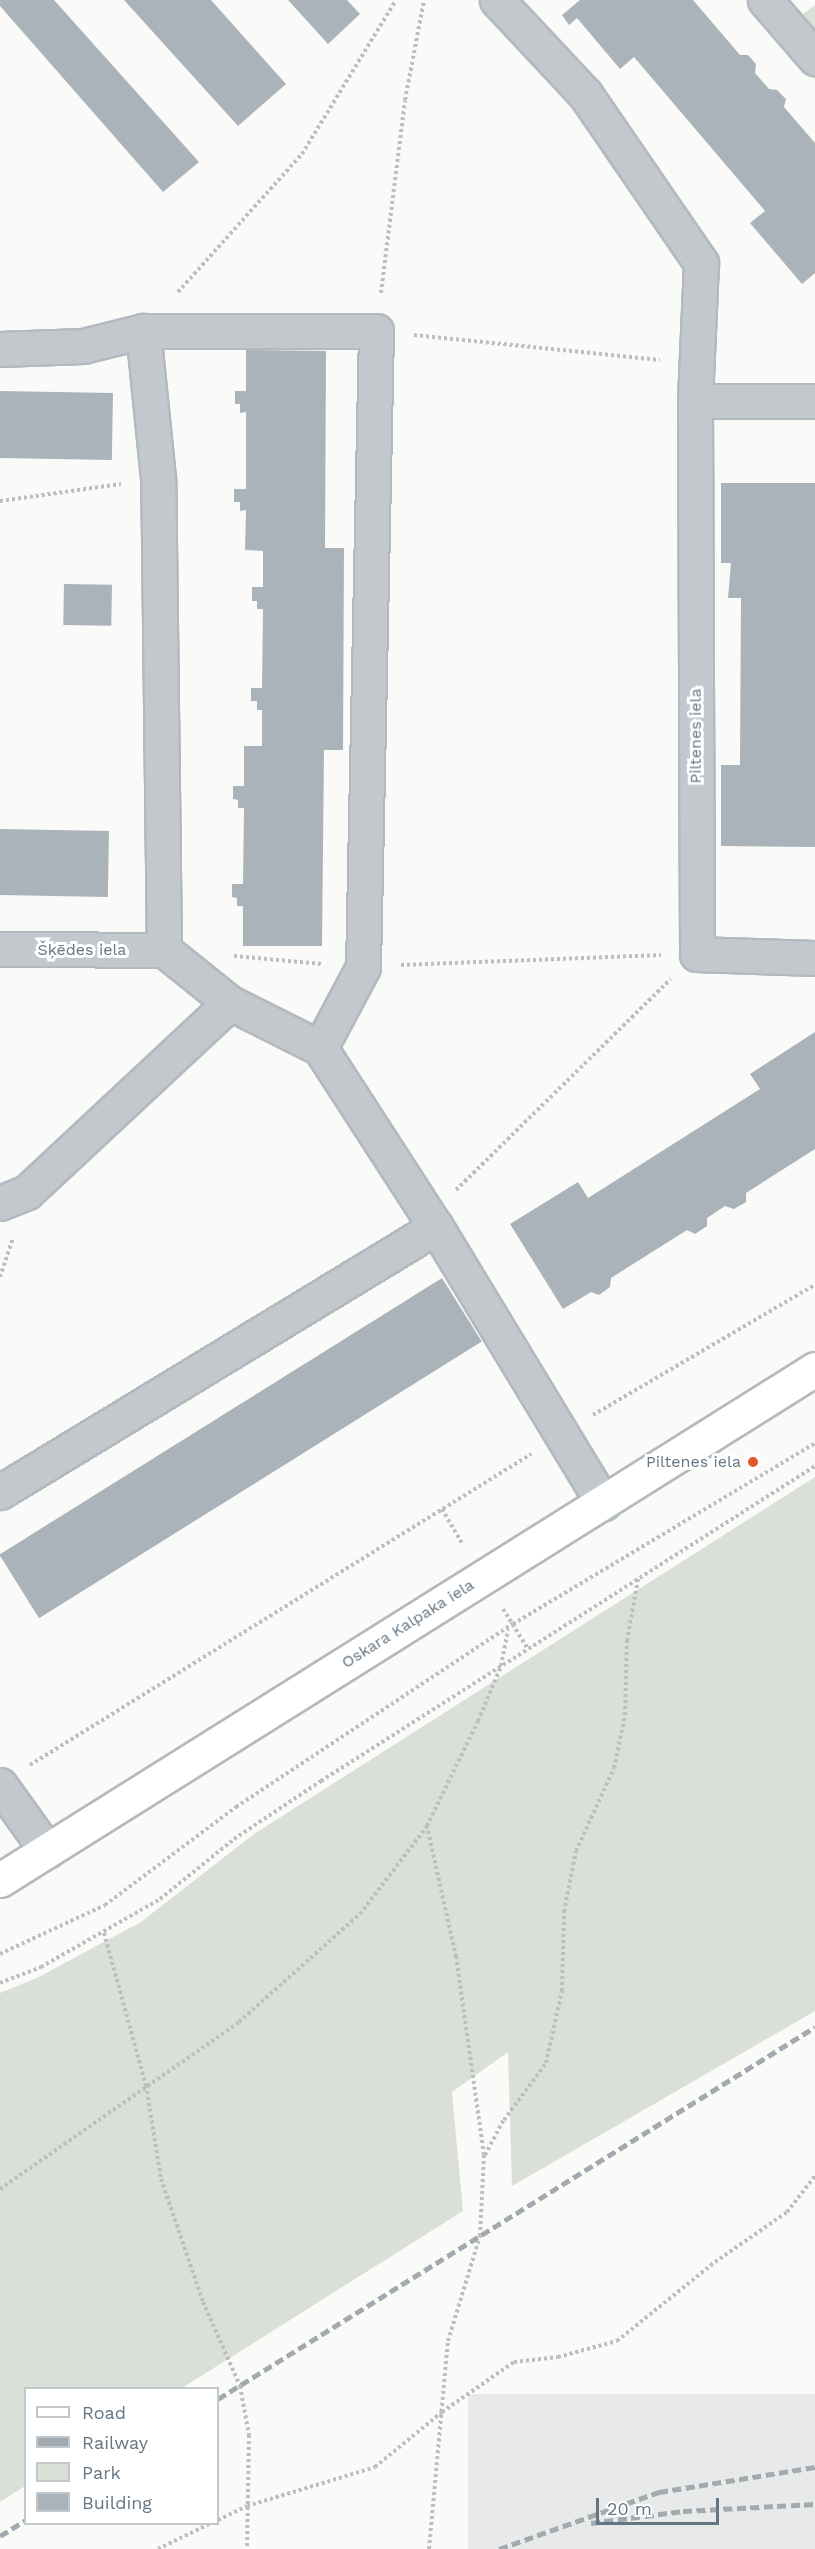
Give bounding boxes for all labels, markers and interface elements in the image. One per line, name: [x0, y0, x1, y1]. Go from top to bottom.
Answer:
street label: Piltenes iela: [686, 689, 706, 783]
street label: Šķēdes iela: [38, 940, 126, 960]
place label: Piltenes iela: [646, 1452, 741, 1472]
marker: Piltenes iela: [746, 1455, 760, 1469]
street label: Oskara Kalpaka iela: [338, 1575, 478, 1673]
legend: [24, 2387, 219, 2525]
text: Road: [82, 2402, 126, 2423]
text: Railway: [82, 2432, 148, 2453]
text: Park: [82, 2462, 121, 2483]
scale bar: [599, 2486, 722, 2524]
text: Building: [82, 2492, 152, 2513]
text: 20 m: [607, 2498, 652, 2519]

